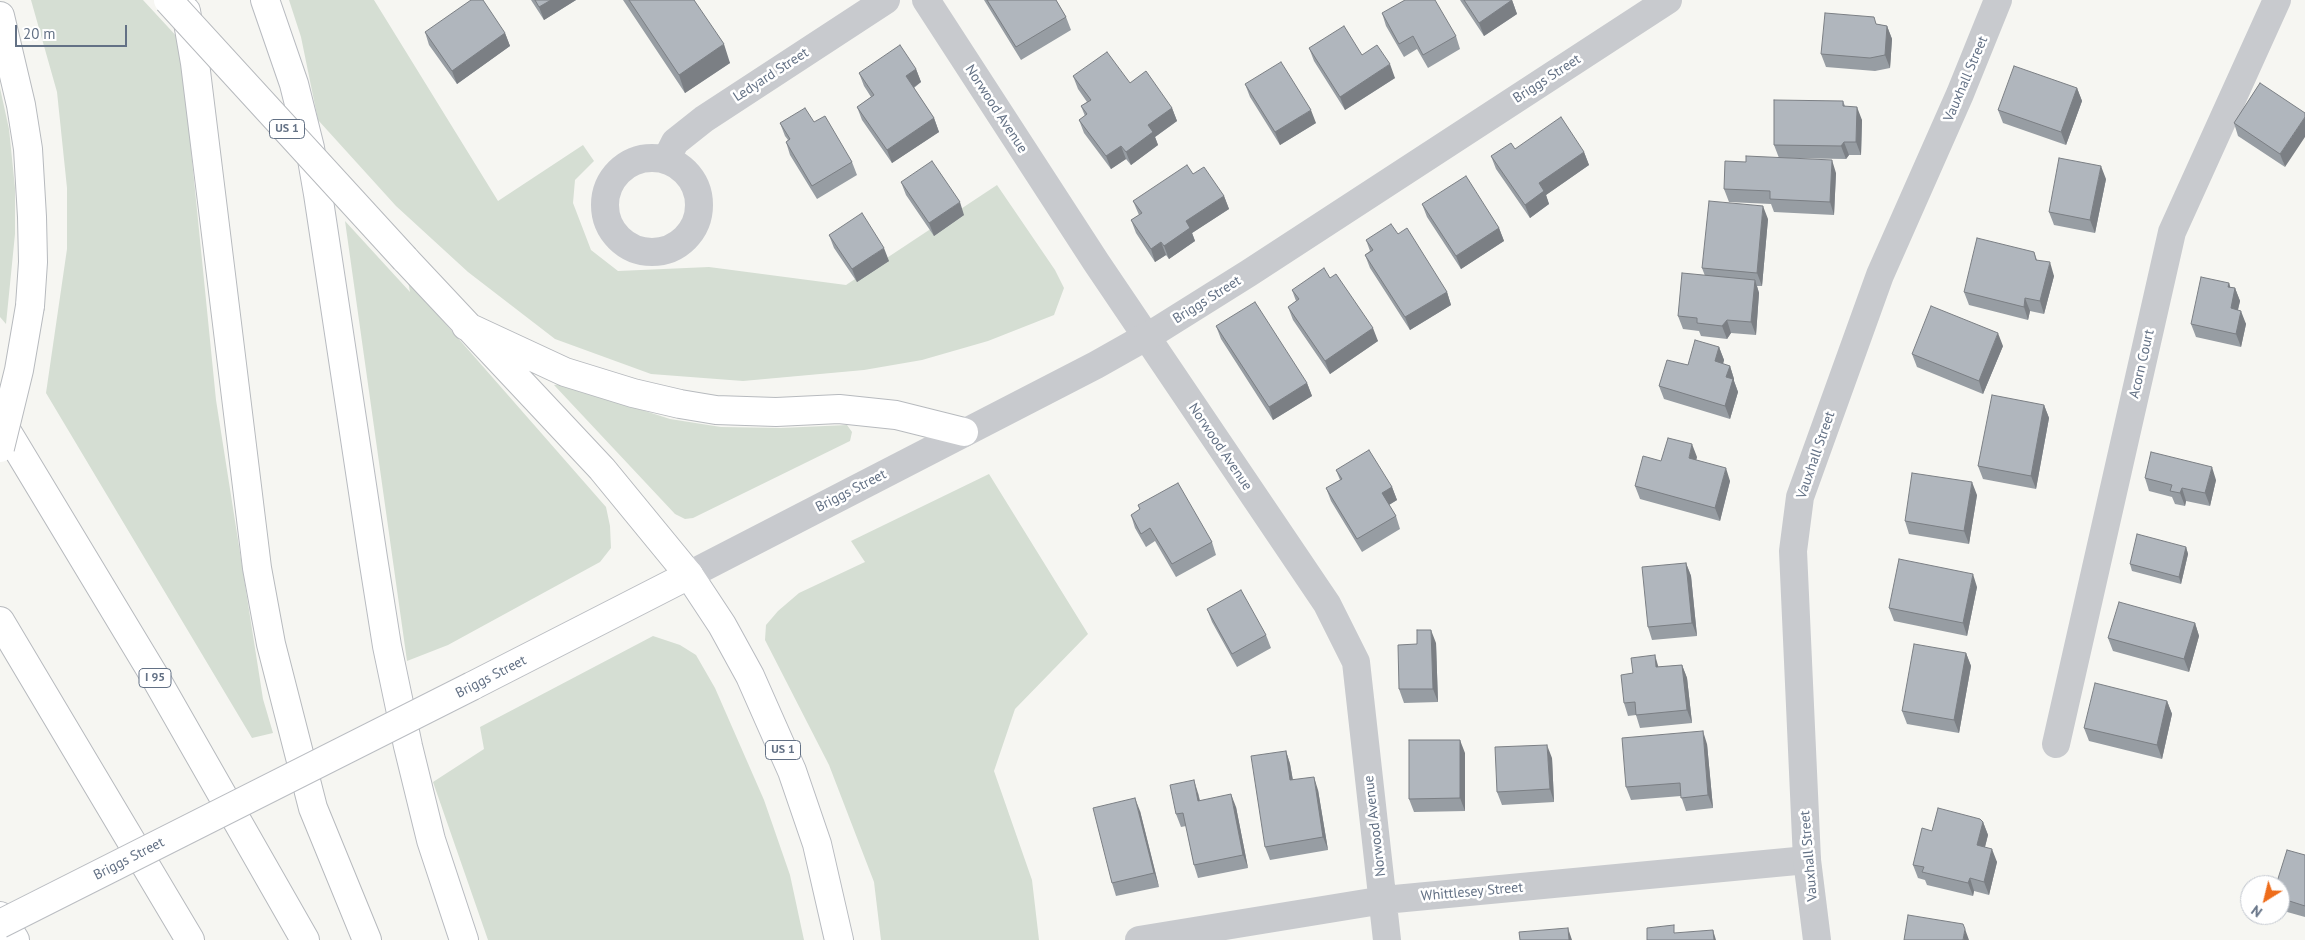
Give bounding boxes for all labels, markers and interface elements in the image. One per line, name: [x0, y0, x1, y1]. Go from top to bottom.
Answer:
scale bar: [18, 15, 130, 47]
text: 20 m: [23, 24, 56, 43]
street label: Vauxhall Street: [1940, 34, 1992, 124]
street label: Ledyard Street: [730, 44, 812, 106]
street label: Briggs Street: [1510, 51, 1584, 107]
street label: Norwood Avenue: [961, 62, 1031, 156]
road number: US 1: [270, 120, 304, 138]
street label: Briggs Street: [1170, 272, 1244, 328]
street label: Acorn Court: [2126, 328, 2158, 400]
street label: Norwood Avenue: [1185, 400, 1255, 494]
street label: Vauxhall Street: [1793, 409, 1839, 501]
street label: Briggs Street: [813, 466, 889, 516]
street label: Briggs Street: [453, 652, 529, 702]
road number: I 95: [139, 668, 171, 688]
road number: US 1: [766, 740, 800, 760]
street label: Norwood Avenue: [1360, 774, 1390, 878]
street label: Vauxhall Street: [1797, 810, 1821, 902]
street label: Briggs Street: [91, 834, 167, 884]
north arrow: [2240, 875, 2290, 925]
street label: Whittlesey Street: [1420, 879, 1524, 905]
text: N: [2248, 901, 2266, 921]

